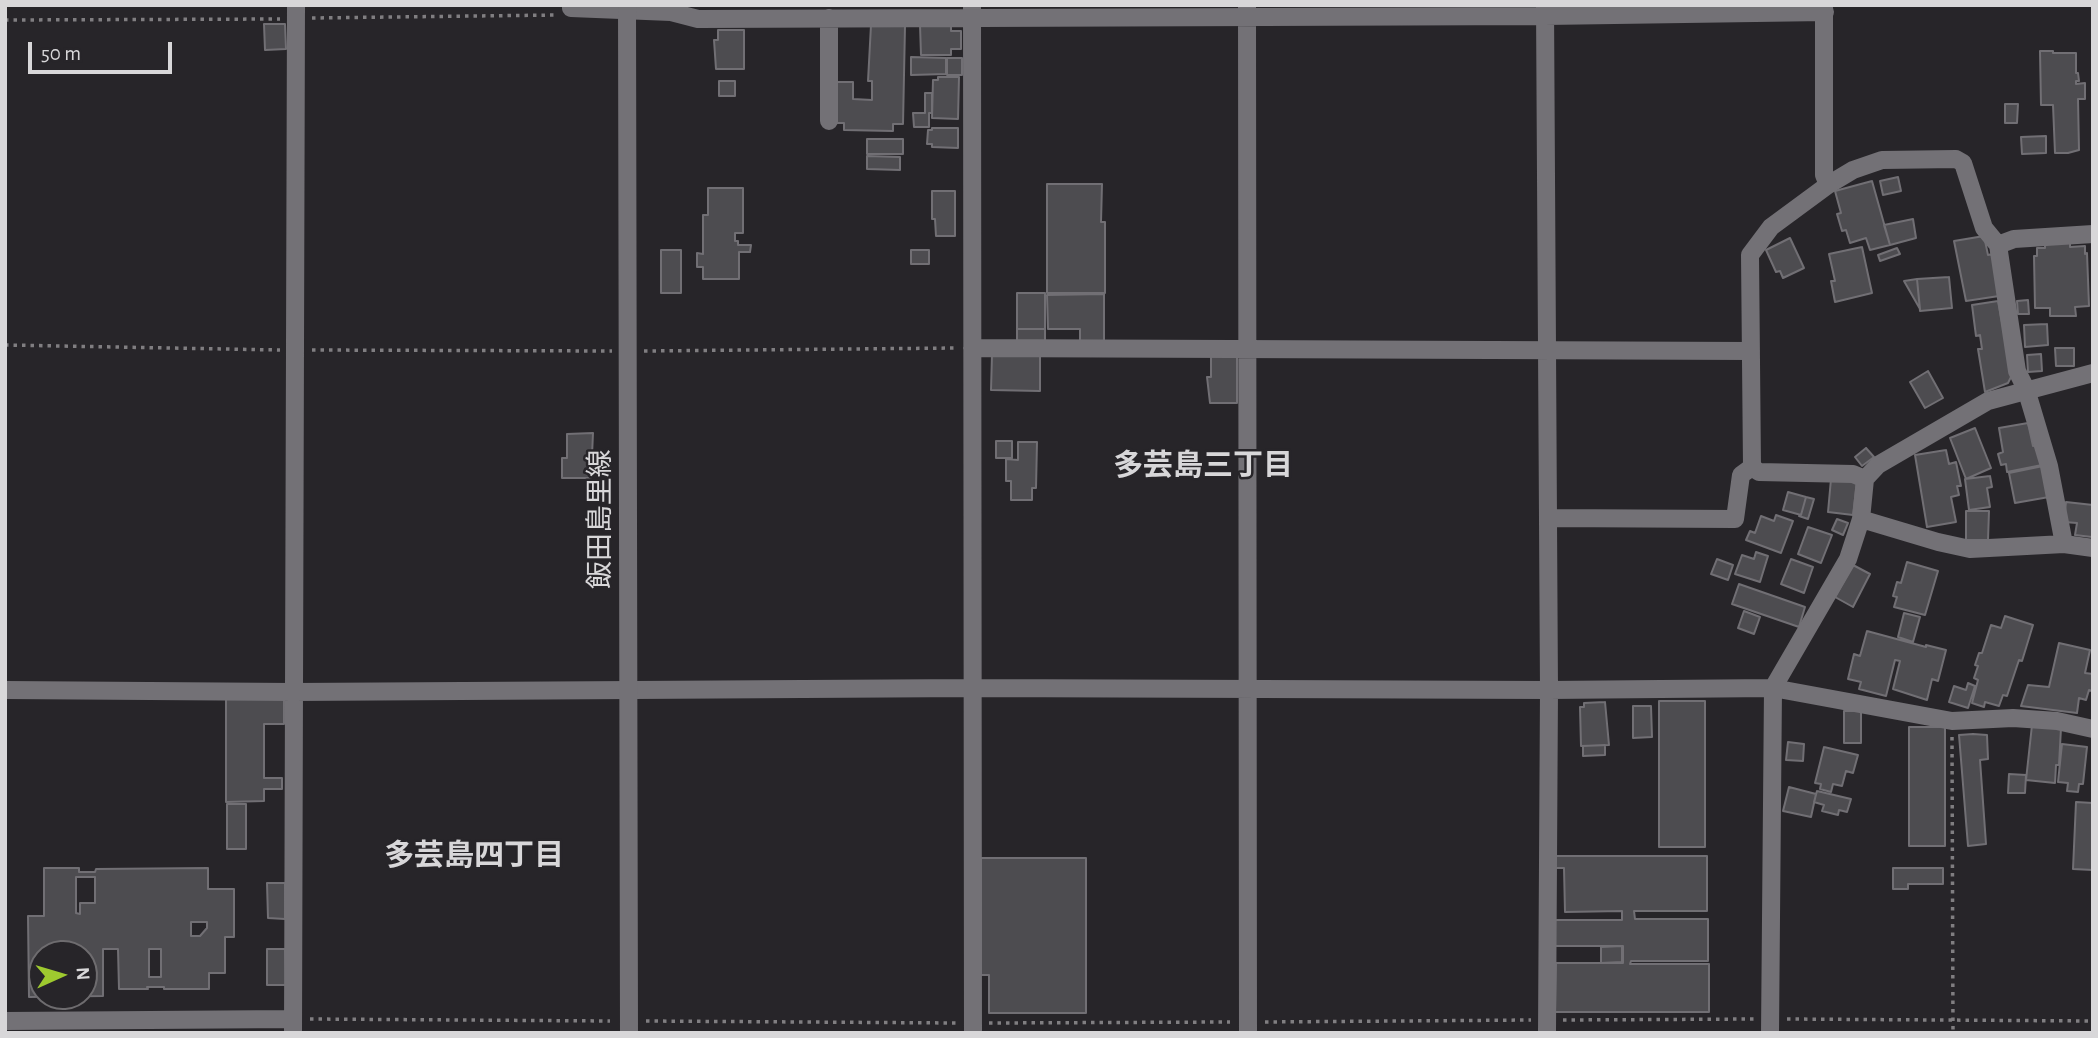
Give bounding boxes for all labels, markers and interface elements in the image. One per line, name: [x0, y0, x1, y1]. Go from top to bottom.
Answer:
scale bar: [32, 28, 175, 72]
text: 50 m: [41, 43, 81, 64]
district label: 多芸島三丁目: [1113, 448, 1293, 484]
street label: 飯田島里線: [584, 449, 618, 589]
district label: 多芸島四丁目: [384, 838, 564, 874]
north arrow: [28, 940, 98, 1010]
text: N: [73, 966, 92, 981]

